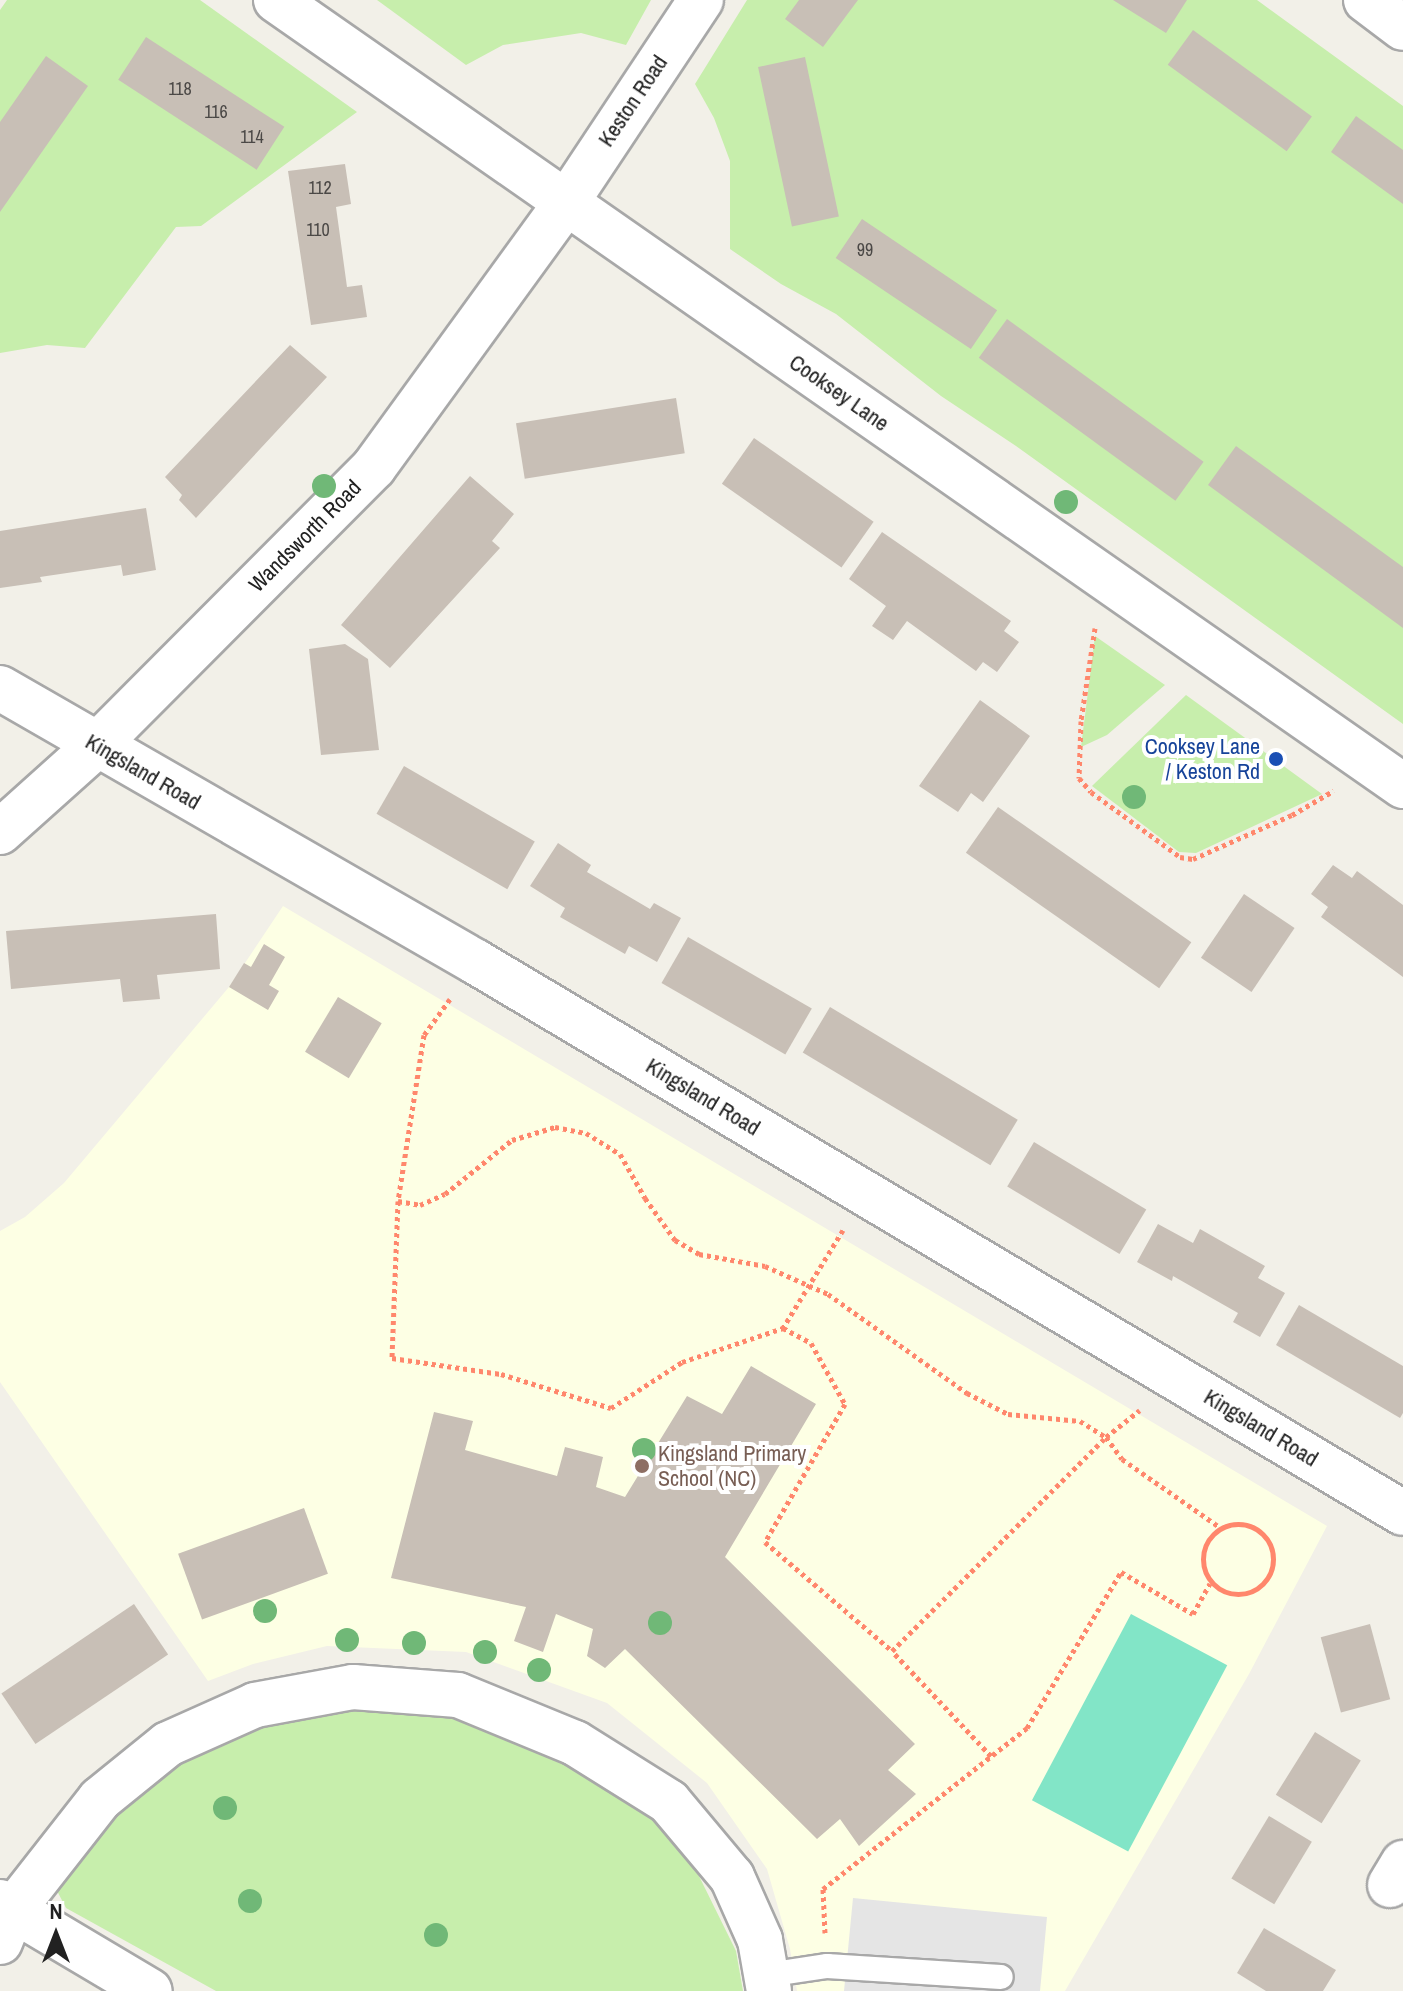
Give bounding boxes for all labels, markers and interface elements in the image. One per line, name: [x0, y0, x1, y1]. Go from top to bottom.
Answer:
street label: Keston Road: [593, 50, 673, 152]
house number: 118: [168, 78, 192, 100]
house number: 116: [204, 101, 228, 123]
house number: 114: [240, 126, 264, 148]
house number: 112: [308, 177, 332, 199]
house number: 110: [306, 219, 330, 241]
house number: 99: [857, 239, 873, 261]
street label: Cooksey Lane: [784, 349, 894, 437]
street label: Wandsworth Road: [243, 474, 367, 598]
street label: Kingsland Road: [81, 728, 205, 816]
place label: Cooksey Lane / Keston Rd: [1145, 733, 1260, 784]
marker: Cooksey Lane / Keston Rd: [1267, 750, 1285, 768]
street label: Kingsland Road: [641, 1053, 765, 1141]
street label: Kingsland Road: [1199, 1384, 1323, 1472]
place label: Kingsland Primary School (NC): [658, 1440, 806, 1492]
marker: Kingsland Primary School (NC): [633, 1457, 651, 1475]
north arrow: [16, 1895, 96, 1975]
text: N: [49, 1896, 63, 1926]

